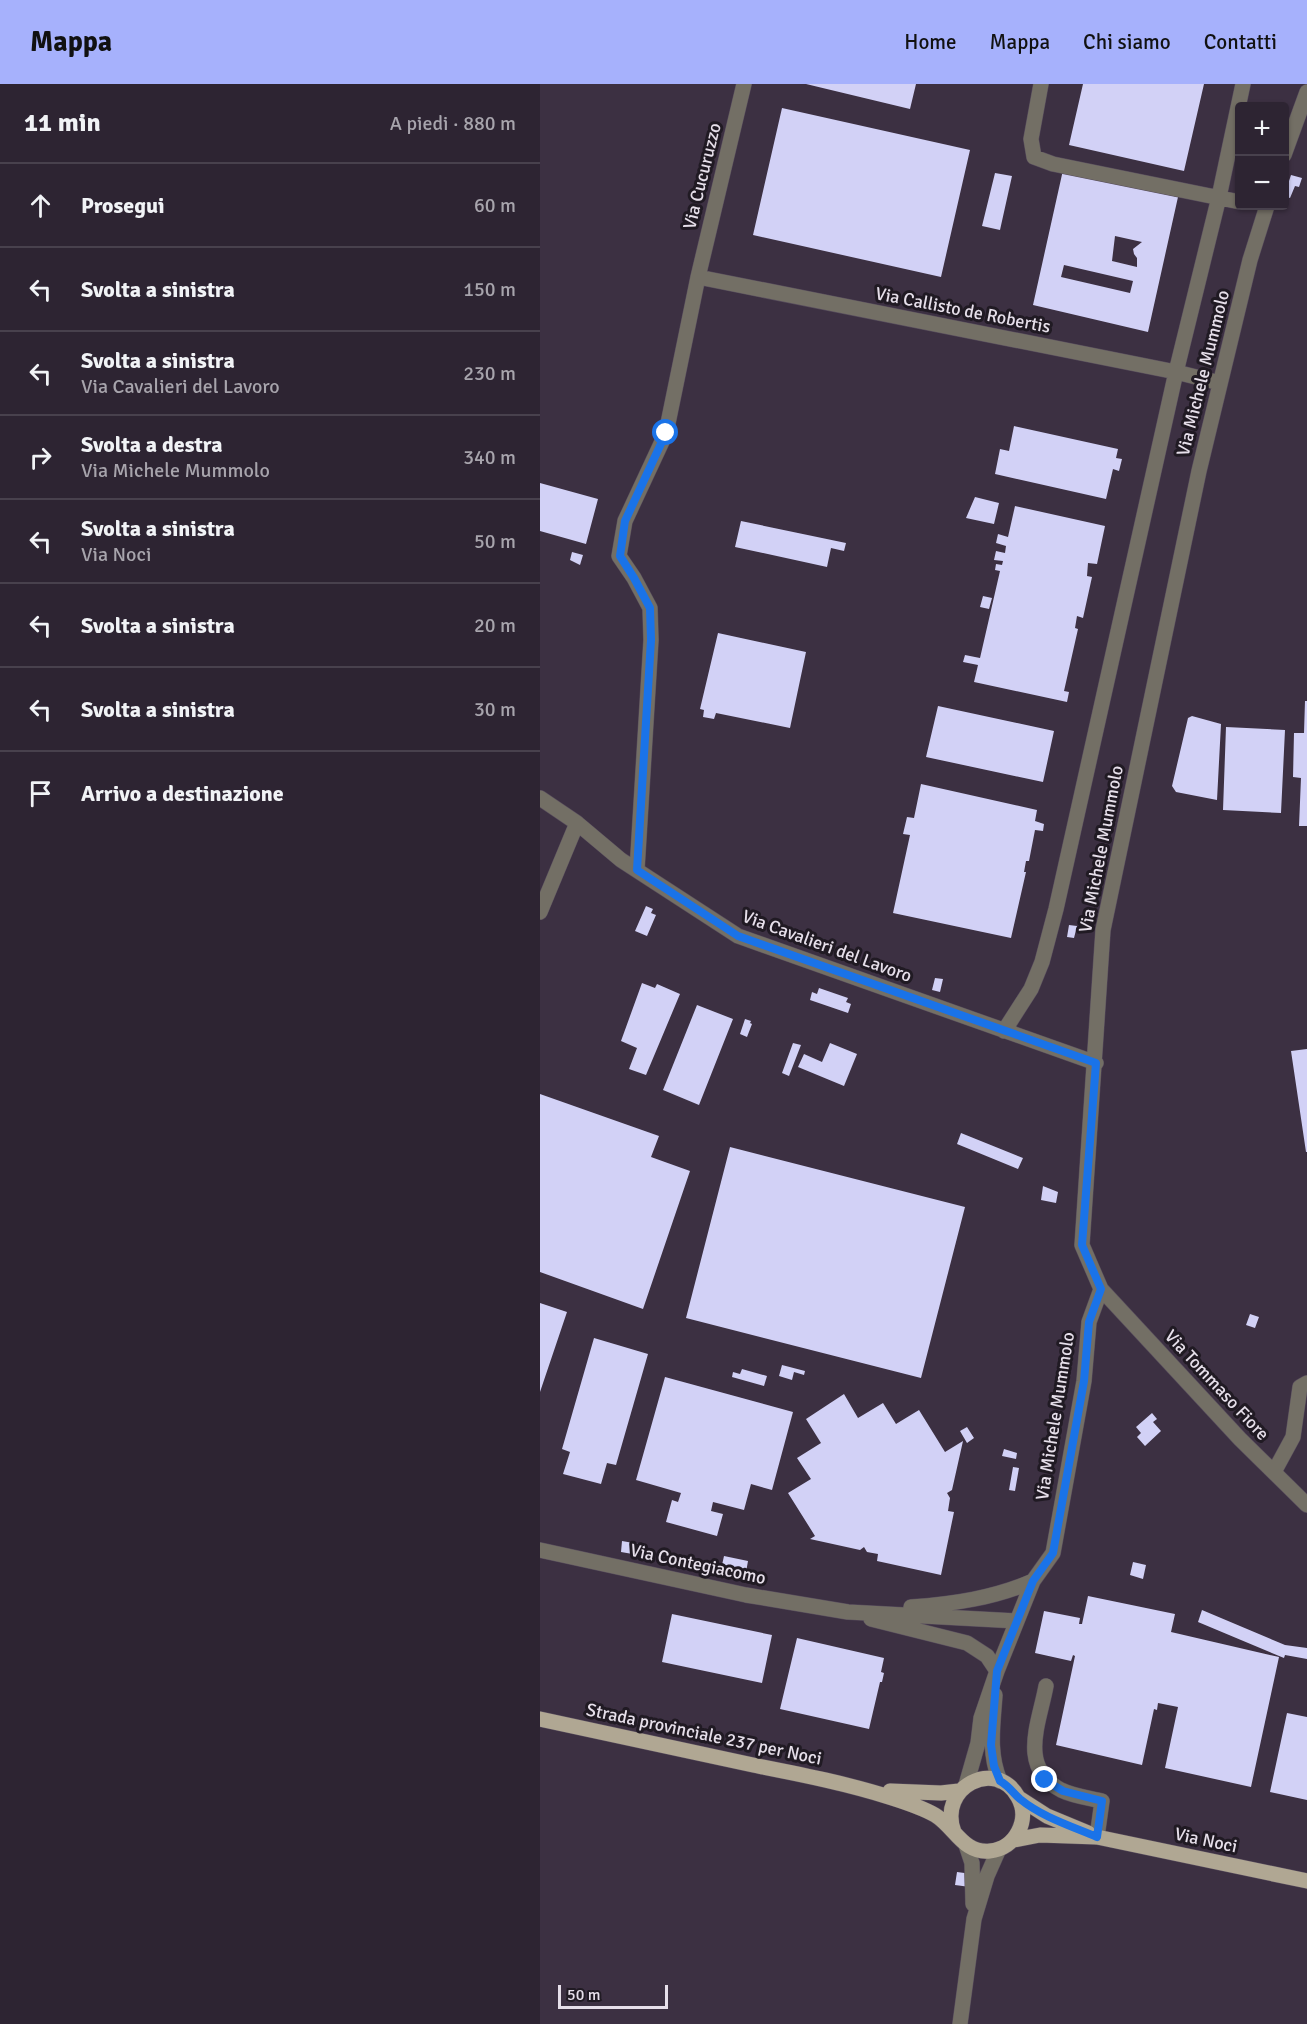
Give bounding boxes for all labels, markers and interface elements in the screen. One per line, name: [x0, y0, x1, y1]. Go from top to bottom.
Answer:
text: Mappa: [30, 25, 112, 59]
text: Home: [904, 29, 957, 55]
text: Mappa: [990, 29, 1050, 55]
text: Chi siamo: [1083, 29, 1171, 55]
text: Contatti: [1204, 29, 1277, 55]
map controls: [1235, 102, 1289, 210]
button: +: [1235, 102, 1289, 156]
text: 11 min: [24, 107, 101, 139]
text: A piedi · 880 m: [390, 111, 516, 136]
street label: Via Cucuruzzo: [678, 121, 726, 231]
button: −: [1235, 156, 1289, 210]
icon: ahead: [24, 189, 57, 222]
text: Prosegui: [81, 192, 165, 219]
text: 60 m: [474, 193, 516, 218]
icon: left: [24, 273, 57, 306]
text: Svolta a sinistra: [81, 276, 235, 303]
text: 150 m: [463, 277, 516, 302]
street label: Via Callisto de Robertis: [874, 282, 1052, 338]
street label: Via Michele Mummolo: [1172, 288, 1234, 458]
text: Svolta a sinistra: [81, 347, 235, 374]
icon: left: [24, 357, 57, 390]
text: 230 m: [463, 361, 516, 386]
text: Via Cavalieri del Lavoro: [81, 374, 280, 399]
route start: [652, 419, 678, 445]
text: Svolta a destra: [81, 431, 222, 458]
icon: right: [24, 441, 57, 474]
text: 340 m: [463, 445, 516, 470]
text: Via Michele Mummolo: [81, 458, 270, 483]
text: Svolta a sinistra: [81, 515, 235, 542]
icon: left: [24, 525, 57, 558]
text: 50 m: [474, 529, 516, 554]
text: Via Noci: [81, 542, 152, 567]
icon: left: [24, 609, 57, 642]
text: Svolta a sinistra: [81, 612, 235, 639]
text: 20 m: [474, 613, 516, 638]
icon: left: [24, 693, 57, 726]
text: Svolta a sinistra: [81, 696, 235, 723]
text: 30 m: [474, 697, 516, 722]
street label: Via Michele Mummolo: [1074, 763, 1128, 935]
icon: arrive: [24, 777, 57, 810]
text: Arrivo a destinazione: [81, 780, 284, 807]
street label: Via Cavalieri del Lavoro: [739, 905, 915, 987]
street label: Via Tommaso Fiore: [1160, 1325, 1274, 1445]
street label: Via Michele Mummolo: [1031, 1330, 1079, 1502]
street label: Via Contegiacomo: [628, 1539, 768, 1589]
street label: Strada provinciale 237 per Noci: [584, 1698, 824, 1770]
route end: [1031, 1766, 1057, 1792]
street label: Via Noci: [1173, 1823, 1239, 1857]
scale bar: [558, 1982, 668, 2010]
text: 50 m: [567, 1985, 601, 2005]

